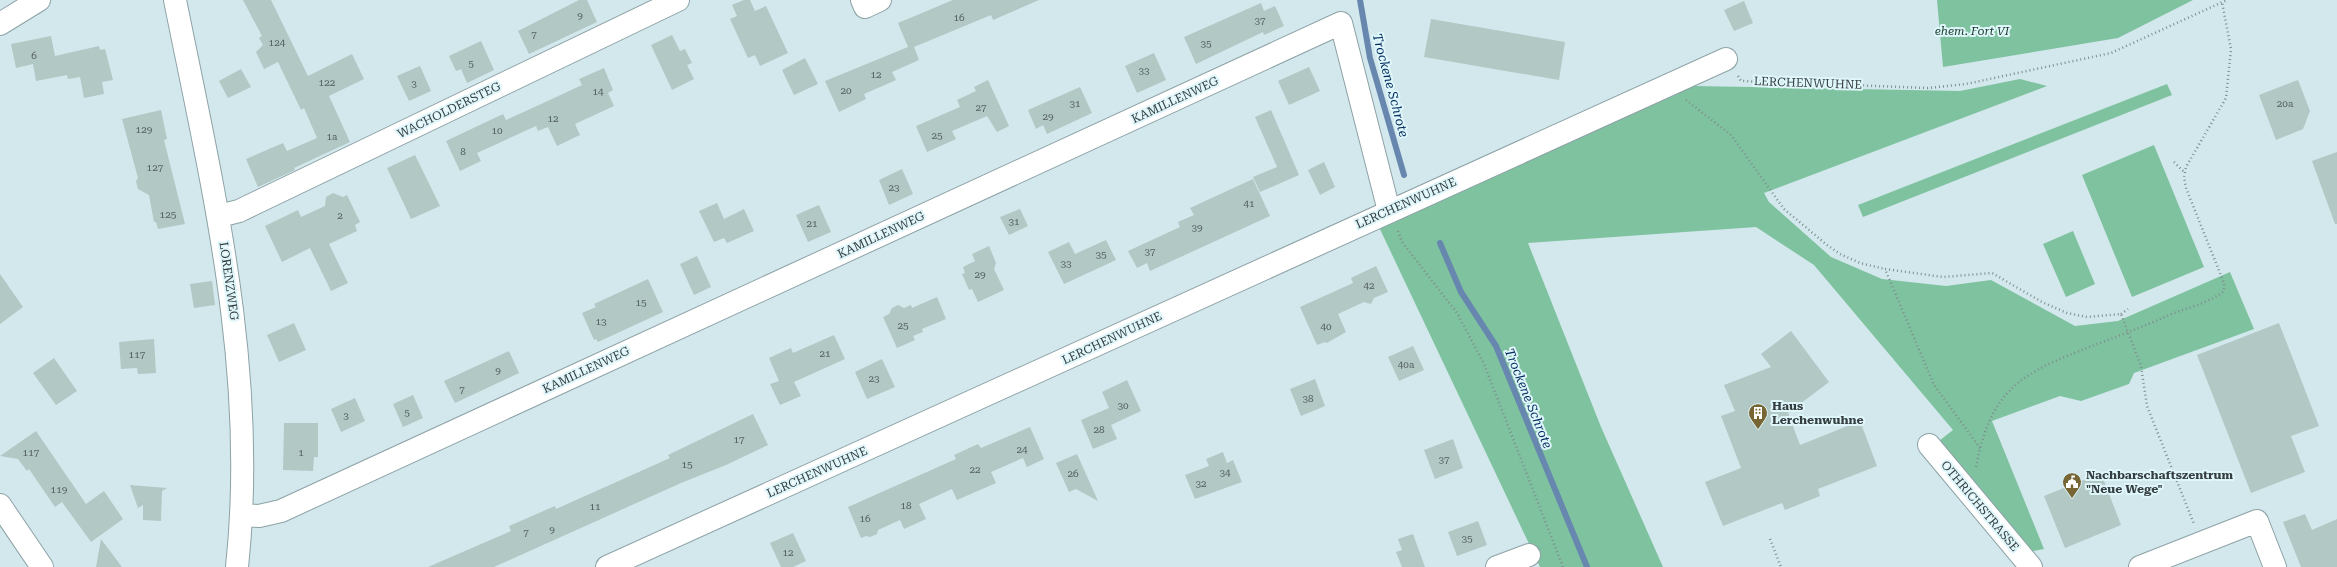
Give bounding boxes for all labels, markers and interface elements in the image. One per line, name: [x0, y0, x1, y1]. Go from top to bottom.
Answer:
house number: 9: [577, 10, 583, 21]
house number: 16: [953, 12, 965, 23]
house number: 37: [1254, 15, 1266, 26]
park label: ehem. Fort VI: [1935, 24, 2010, 38]
house number: 7: [531, 29, 537, 40]
water label: Trockene Schrote: [1369, 32, 1412, 139]
house number: 124: [269, 37, 286, 48]
house number: 35: [1200, 38, 1212, 49]
house number: 6: [31, 50, 37, 61]
house number: 5: [468, 58, 474, 69]
house number: 33: [1138, 65, 1150, 76]
house number: 12: [870, 69, 882, 80]
street label: KAMILLENWEG: [1129, 73, 1221, 126]
street label: LERCHENWUHNE: [1754, 74, 1862, 92]
house number: 122: [319, 77, 336, 88]
house number: 3: [411, 78, 417, 89]
street label: WACHOLDERSTEG: [395, 79, 503, 141]
house number: 20: [840, 85, 852, 96]
house number: 14: [592, 86, 604, 97]
house number: 31: [1069, 98, 1081, 109]
house number: 20a: [2277, 98, 2294, 109]
house number: 27: [975, 102, 987, 113]
house number: 29: [1042, 111, 1054, 122]
house number: 12: [547, 113, 559, 124]
house number: 129: [136, 124, 153, 135]
house number: 10: [491, 125, 503, 136]
house number: 25: [931, 130, 943, 141]
house number: 1a: [326, 131, 338, 142]
house number: 8: [460, 146, 466, 157]
house number: 127: [147, 162, 164, 173]
street label: LERCHENWUHNE: [1354, 175, 1458, 231]
house number: 23: [888, 182, 900, 193]
house number: 41: [1243, 198, 1255, 209]
street label: KAMILLENWEG: [835, 208, 927, 261]
house number: 125: [160, 209, 177, 220]
house number: 2: [337, 210, 343, 221]
house number: 31: [1008, 216, 1020, 227]
house number: 21: [806, 218, 818, 229]
house number: 39: [1191, 222, 1203, 233]
street label: LORENZWEG: [217, 241, 242, 322]
house number: 37: [1144, 246, 1156, 257]
house number: 35: [1095, 249, 1107, 260]
house number: 33: [1060, 258, 1072, 269]
house number: 29: [974, 269, 986, 280]
house number: 42: [1363, 280, 1375, 291]
house number: 15: [635, 297, 647, 308]
street label: LERCHENWUHNE: [1060, 309, 1164, 367]
house number: 13: [595, 316, 607, 327]
house number: 25: [897, 320, 909, 331]
house number: 40: [1320, 321, 1332, 332]
street label: KAMILLENWEG: [540, 343, 632, 396]
water label: Trockene Schrote: [1502, 346, 1556, 451]
house number: 21: [819, 348, 831, 359]
house number: 117: [129, 349, 146, 360]
house number: 40a: [1398, 359, 1415, 370]
house number: 9: [495, 365, 501, 376]
house number: 23: [868, 373, 880, 384]
house number: 7: [459, 384, 465, 395]
house number: 38: [1302, 393, 1314, 404]
place label: Haus Lerchenwuhne: [1772, 399, 1864, 427]
house number: 30: [1117, 400, 1129, 411]
building icon: Haus Lerchenwuhne: [1747, 402, 1769, 430]
house number: 5: [404, 407, 410, 418]
house number: 3: [343, 410, 349, 421]
house number: 28: [1093, 424, 1105, 435]
house number: 17: [733, 434, 745, 445]
street label: LERCHENWUHNE: [765, 444, 869, 500]
house number: 24: [1016, 444, 1028, 455]
house number: 117: [23, 447, 40, 458]
house number: 1: [298, 447, 304, 458]
house number: 37: [1438, 454, 1450, 465]
street label: OTHRICHSTRASSE: [1938, 458, 2022, 554]
house number: 15: [681, 459, 693, 470]
house number: 22: [969, 464, 981, 475]
house number: 34: [1219, 467, 1231, 478]
house number: 26: [1067, 468, 1079, 479]
place label: Nachbarschaftszentrum "Neue Wege": [2086, 468, 2234, 496]
public building icon: Nachbarschaftszentrum "Neue Wege": [2061, 471, 2083, 499]
house number: 32: [1195, 478, 1207, 489]
house number: 119: [51, 484, 68, 495]
house number: 18: [900, 500, 912, 511]
house number: 11: [589, 501, 601, 512]
house number: 16: [859, 513, 871, 524]
house number: 9: [549, 524, 555, 535]
house number: 7: [523, 527, 529, 538]
house number: 35: [1461, 533, 1473, 544]
house number: 12: [782, 547, 794, 558]

